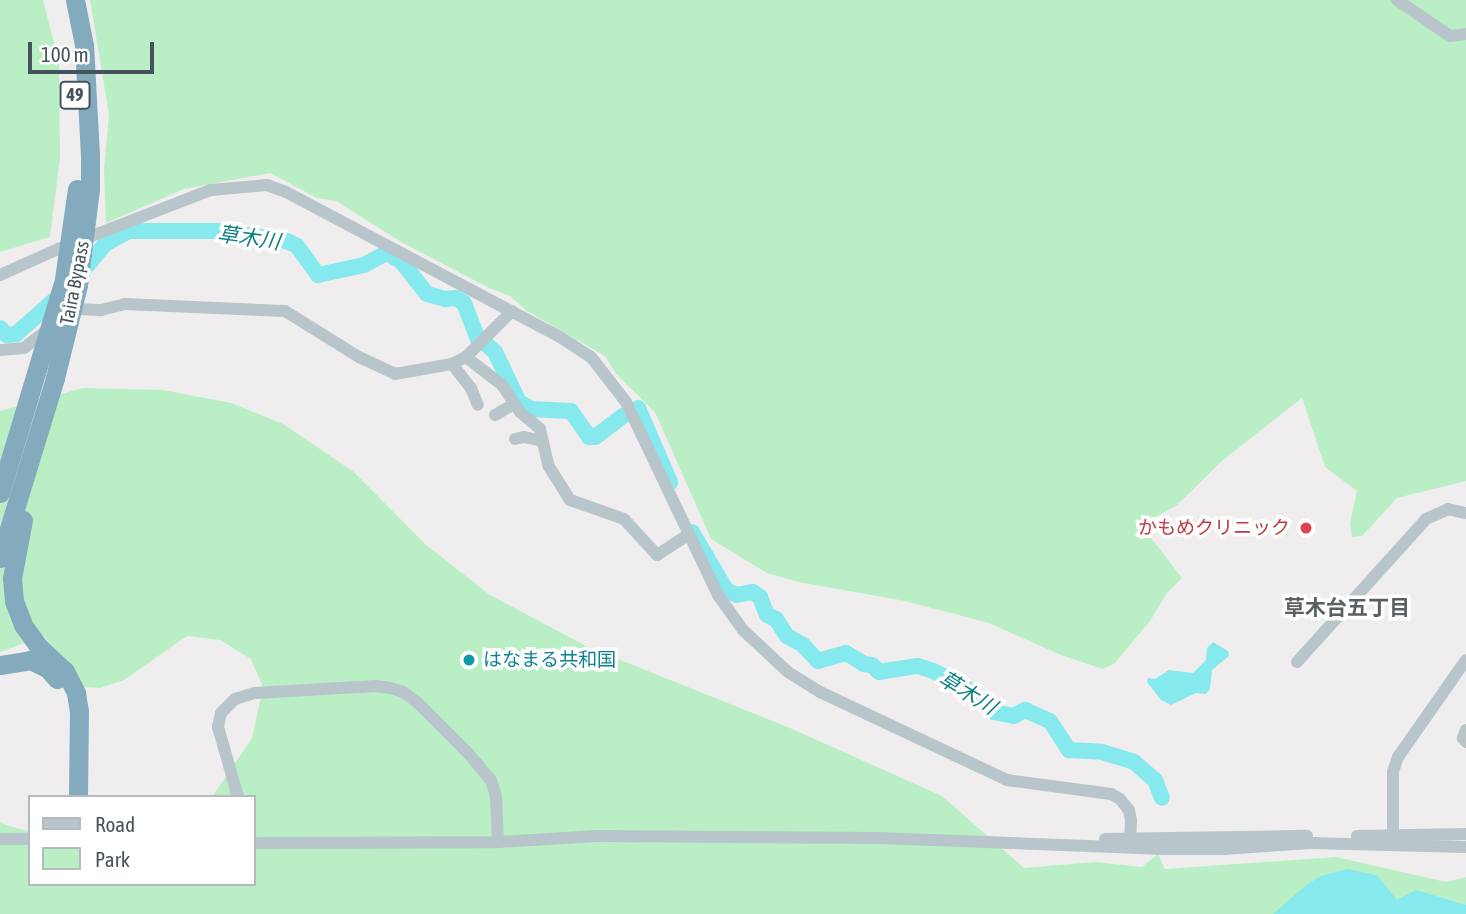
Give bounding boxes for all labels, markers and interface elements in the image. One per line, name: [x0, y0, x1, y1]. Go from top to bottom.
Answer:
scale bar: [32, 28, 158, 72]
text: 100 m: [41, 42, 89, 66]
road number: 49: [59, 80, 91, 110]
water label: 草木川: [216, 220, 282, 254]
street label: Taira Bypass: [56, 239, 94, 327]
place label: かもめクリニック: [1138, 517, 1290, 539]
marker: かもめクリニック: [1296, 518, 1316, 538]
district label: 草木台五丁目: [1284, 594, 1410, 620]
place label: はなまる共和国: [483, 649, 616, 671]
marker: はなまる共和国: [461, 652, 477, 668]
water label: 草木川: [935, 665, 1001, 719]
legend: [28, 795, 256, 886]
text: Road: [95, 812, 135, 836]
text: Park: [95, 847, 130, 871]

